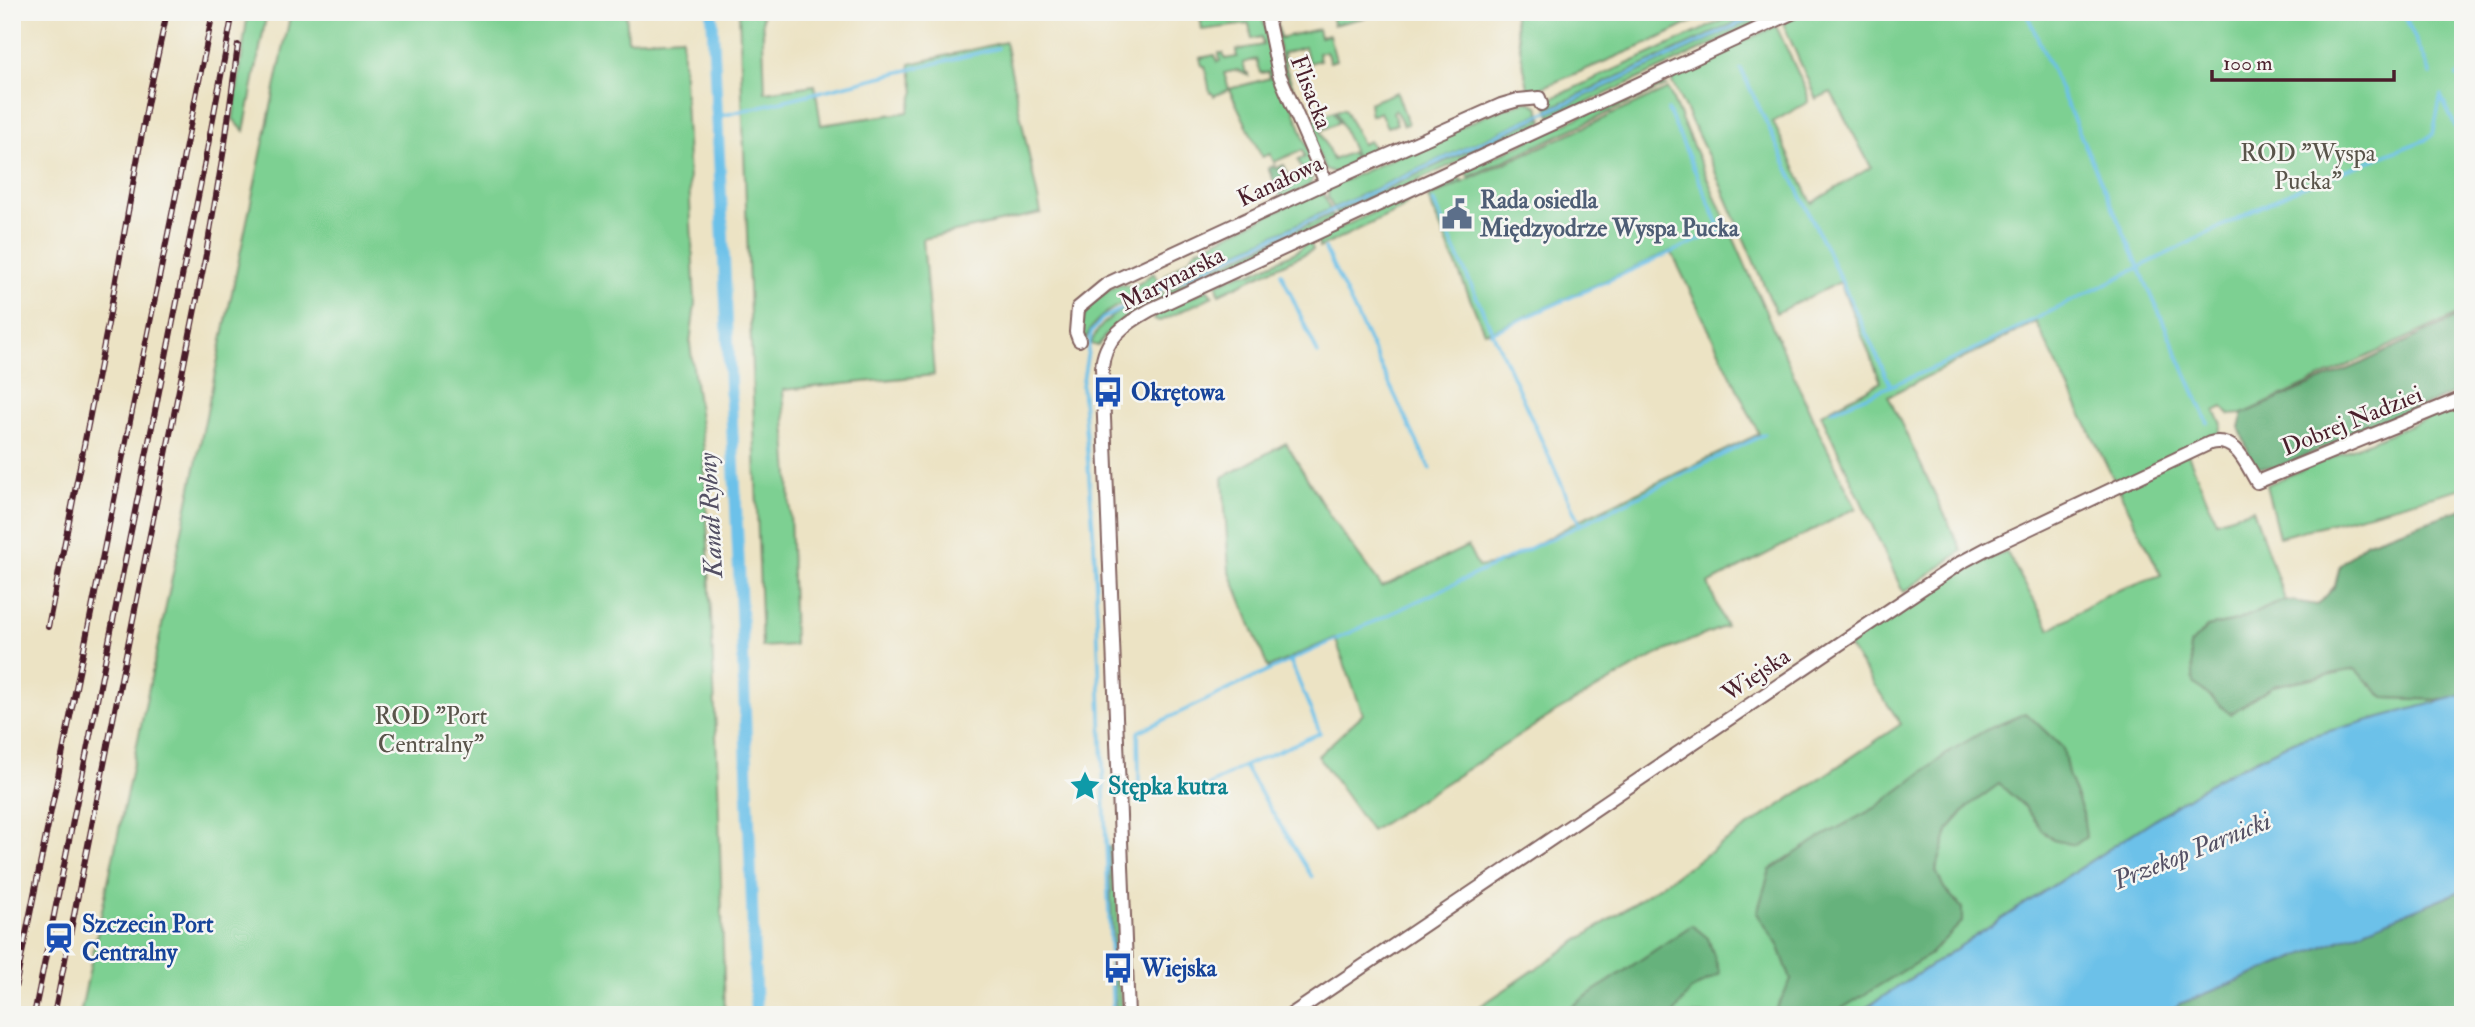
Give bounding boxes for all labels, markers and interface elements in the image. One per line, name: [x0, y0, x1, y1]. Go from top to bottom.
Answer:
scale bar: [2212, 38, 2394, 82]
text: 100 m: [2223, 50, 2273, 77]
street label: Flisacka: [1283, 51, 1340, 134]
park label: ROD "Wyspa Pucka": [2240, 138, 2377, 197]
street label: Kanałowa: [1232, 147, 1329, 214]
place label: Rada osiedla Międzyodrze Wyspa Pucka: [1479, 185, 1740, 244]
public building icon: Rada osiedla Międzyodrze Wyspa Pucka: [1440, 197, 1474, 231]
street label: Marynarska: [1115, 239, 1230, 318]
bus stop icon: Okrętowa: [1091, 375, 1125, 409]
place label: Okrętowa: [1131, 377, 1226, 408]
street label: Dobrej Nadziei: [2277, 379, 2427, 463]
water label: Kanał Rybny: [692, 451, 730, 580]
street label: Wiejska: [1715, 640, 1797, 710]
park label: ROD "Port Centralny": [375, 701, 488, 760]
place icon: Stępka kutra: [1068, 769, 1102, 803]
place label: Stępka kutra: [1108, 771, 1229, 802]
water label: Przekop Parnicki: [2108, 805, 2275, 898]
place label: Szczecin Port Centralny: [82, 909, 214, 968]
station icon: Szczecin Port Centralny: [42, 921, 76, 955]
bus stop icon: Wiejska: [1101, 951, 1135, 985]
place label: Wiejska: [1140, 953, 1218, 984]

